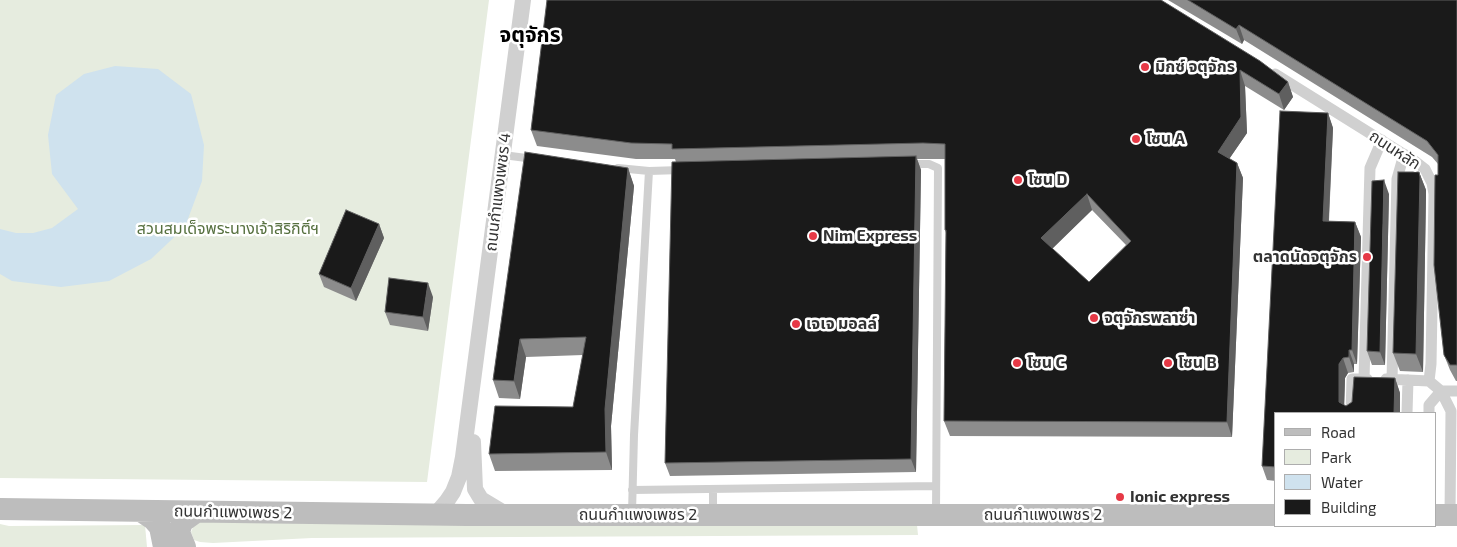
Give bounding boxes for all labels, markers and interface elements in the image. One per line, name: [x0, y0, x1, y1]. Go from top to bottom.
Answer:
district label: จตุจักร: [499, 22, 561, 48]
place label: มิกซ์ จตุจักร: [1155, 57, 1235, 77]
marker: มิกซ์ จตุจักร: [1139, 61, 1151, 73]
street label: ถนนหลัก: [1366, 126, 1424, 174]
place label: โซน A: [1146, 129, 1185, 149]
street label: ถนนกำแพงเพชร 4: [481, 132, 515, 252]
marker: โซน A: [1130, 133, 1142, 145]
place label: โซน D: [1028, 170, 1067, 190]
marker: โซน D: [1012, 174, 1024, 186]
park label: สวนสมเด็จพระนางเจ้าสิริกิติ์ฯ: [137, 219, 319, 239]
place label: Nim Express: [823, 226, 917, 246]
marker: Nim Express: [807, 230, 819, 242]
place label: ตลาดนัดจตุจักร: [1253, 247, 1357, 267]
marker: ตลาดนัดจตุจักร: [1361, 251, 1373, 263]
place label: จตุจักรพลาซ่า: [1104, 308, 1195, 328]
marker: จตุจักรพลาซ่า: [1088, 312, 1100, 324]
place label: เจเจ มอลล์: [806, 314, 877, 334]
marker: เจเจ มอลล์: [790, 318, 802, 330]
place label: โซน C: [1027, 353, 1065, 373]
place label: โซน B: [1178, 353, 1217, 373]
marker: โซน C: [1011, 357, 1023, 369]
marker: โซน B: [1162, 357, 1174, 369]
legend: [1274, 412, 1437, 527]
text: Road: [1321, 423, 1356, 441]
text: Park: [1321, 448, 1352, 466]
text: Water: [1321, 473, 1363, 491]
place label: Ionic express: [1130, 487, 1230, 507]
marker: Ionic express: [1114, 491, 1126, 503]
text: Building: [1321, 498, 1376, 516]
street label: ถนนกำแพงเพชร 2: [174, 501, 292, 523]
street label: ถนนกำแพงเพชร 2: [579, 505, 697, 525]
street label: ถนนกำแพงเพชร 2: [984, 505, 1102, 525]

